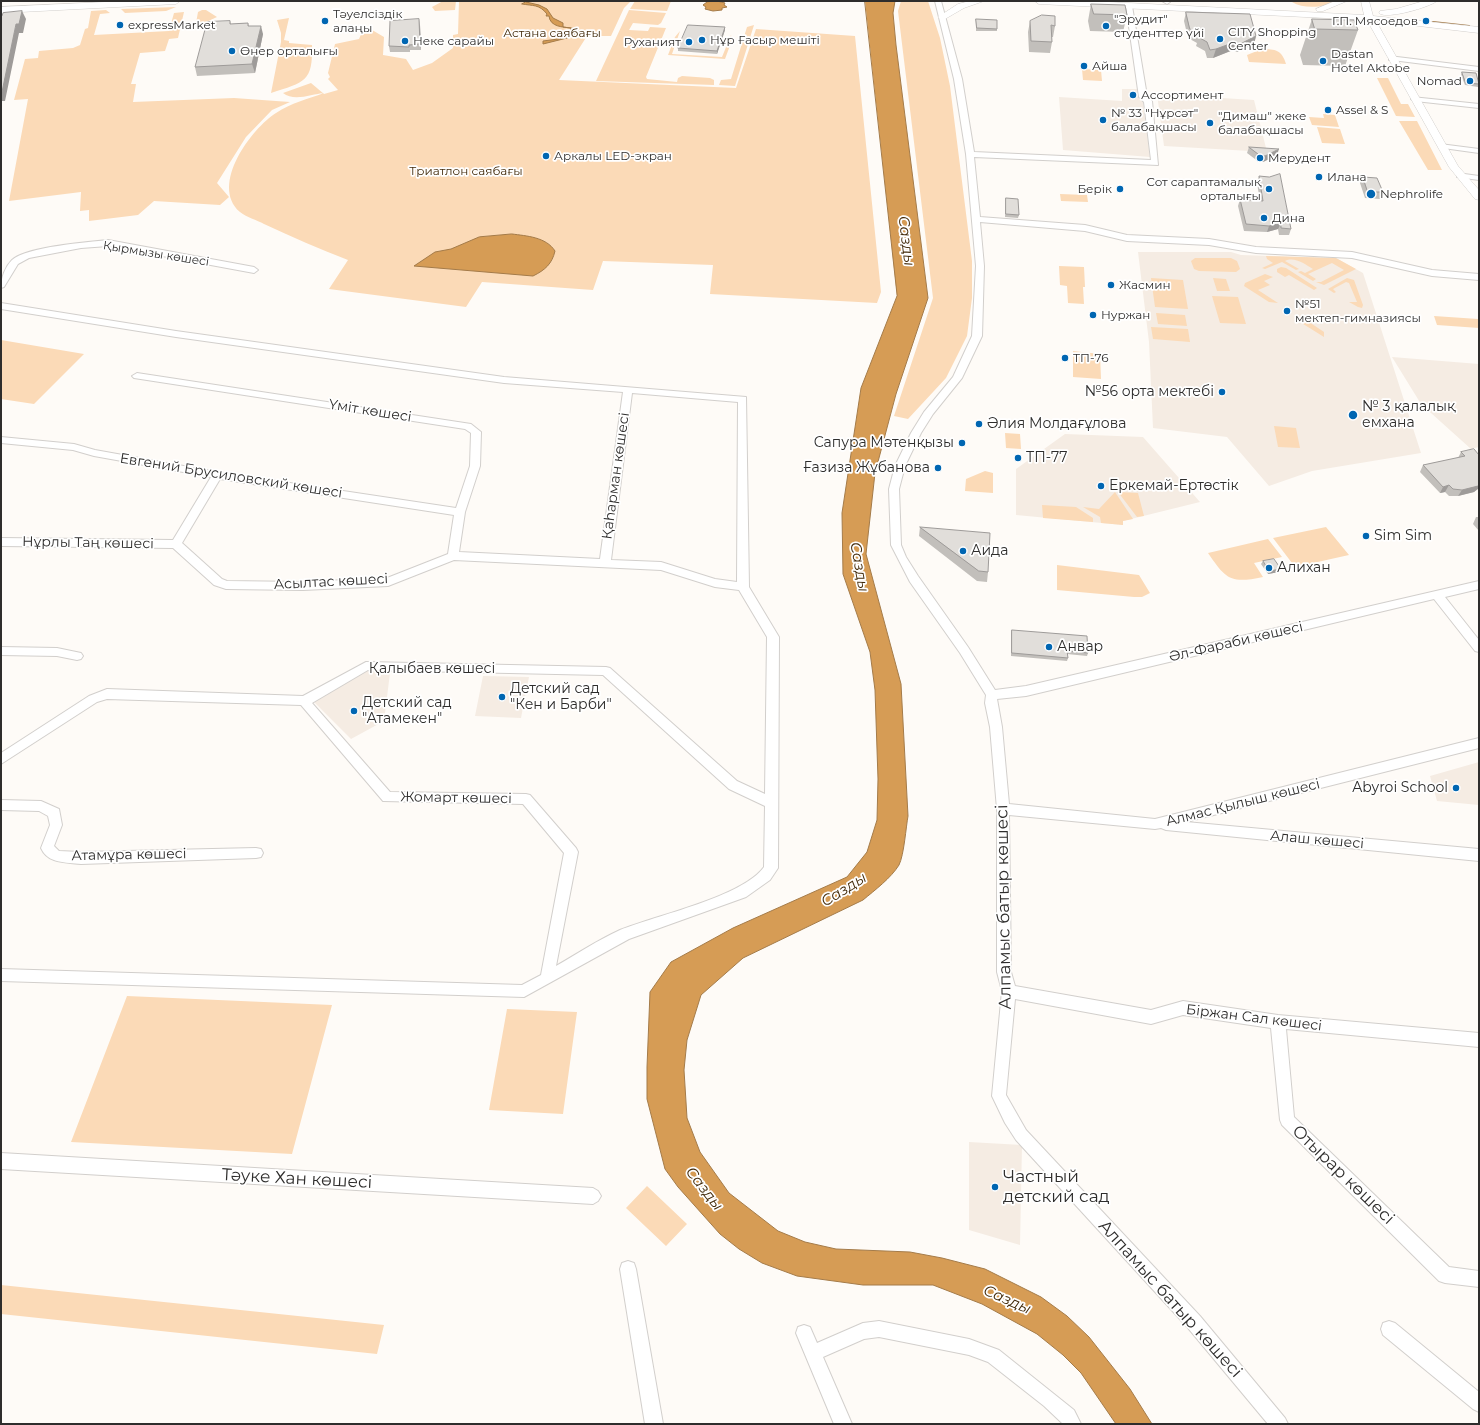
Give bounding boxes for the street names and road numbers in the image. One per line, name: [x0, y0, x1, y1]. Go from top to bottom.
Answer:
street label: Қырмызы көшесі: [102, 238, 210, 270]
street label: Үміт көшесі: [327, 396, 413, 426]
street label: Қаһарман көшесі: [599, 411, 633, 541]
street label: Евгений Брусиловский көшесі: [119, 450, 343, 502]
street label: Нұрлы Таң көшесі: [22, 533, 154, 553]
street label: Асылтас көшесі: [273, 571, 389, 593]
street label: Әл-Фараби көшесі: [1167, 618, 1305, 666]
street label: Қалыбаев көшесі: [369, 661, 495, 677]
street label: Алмас Қылыш көшесі: [1164, 776, 1322, 830]
street label: Жомарт көшесі: [400, 789, 512, 807]
street label: Алпамыс батыр көшесі: [992, 804, 1016, 1010]
street label: Алаш көшесі: [1269, 828, 1365, 852]
street label: Атамұра көшесі: [71, 846, 187, 864]
street label: Біржан Сал көшесі: [1185, 1001, 1323, 1035]
street label: Отырар көшесі: [1288, 1121, 1398, 1229]
street label: Тәуке Хан көшесі: [221, 1165, 373, 1193]
street label: Алпамыс батыр көшесі: [1094, 1216, 1246, 1382]

